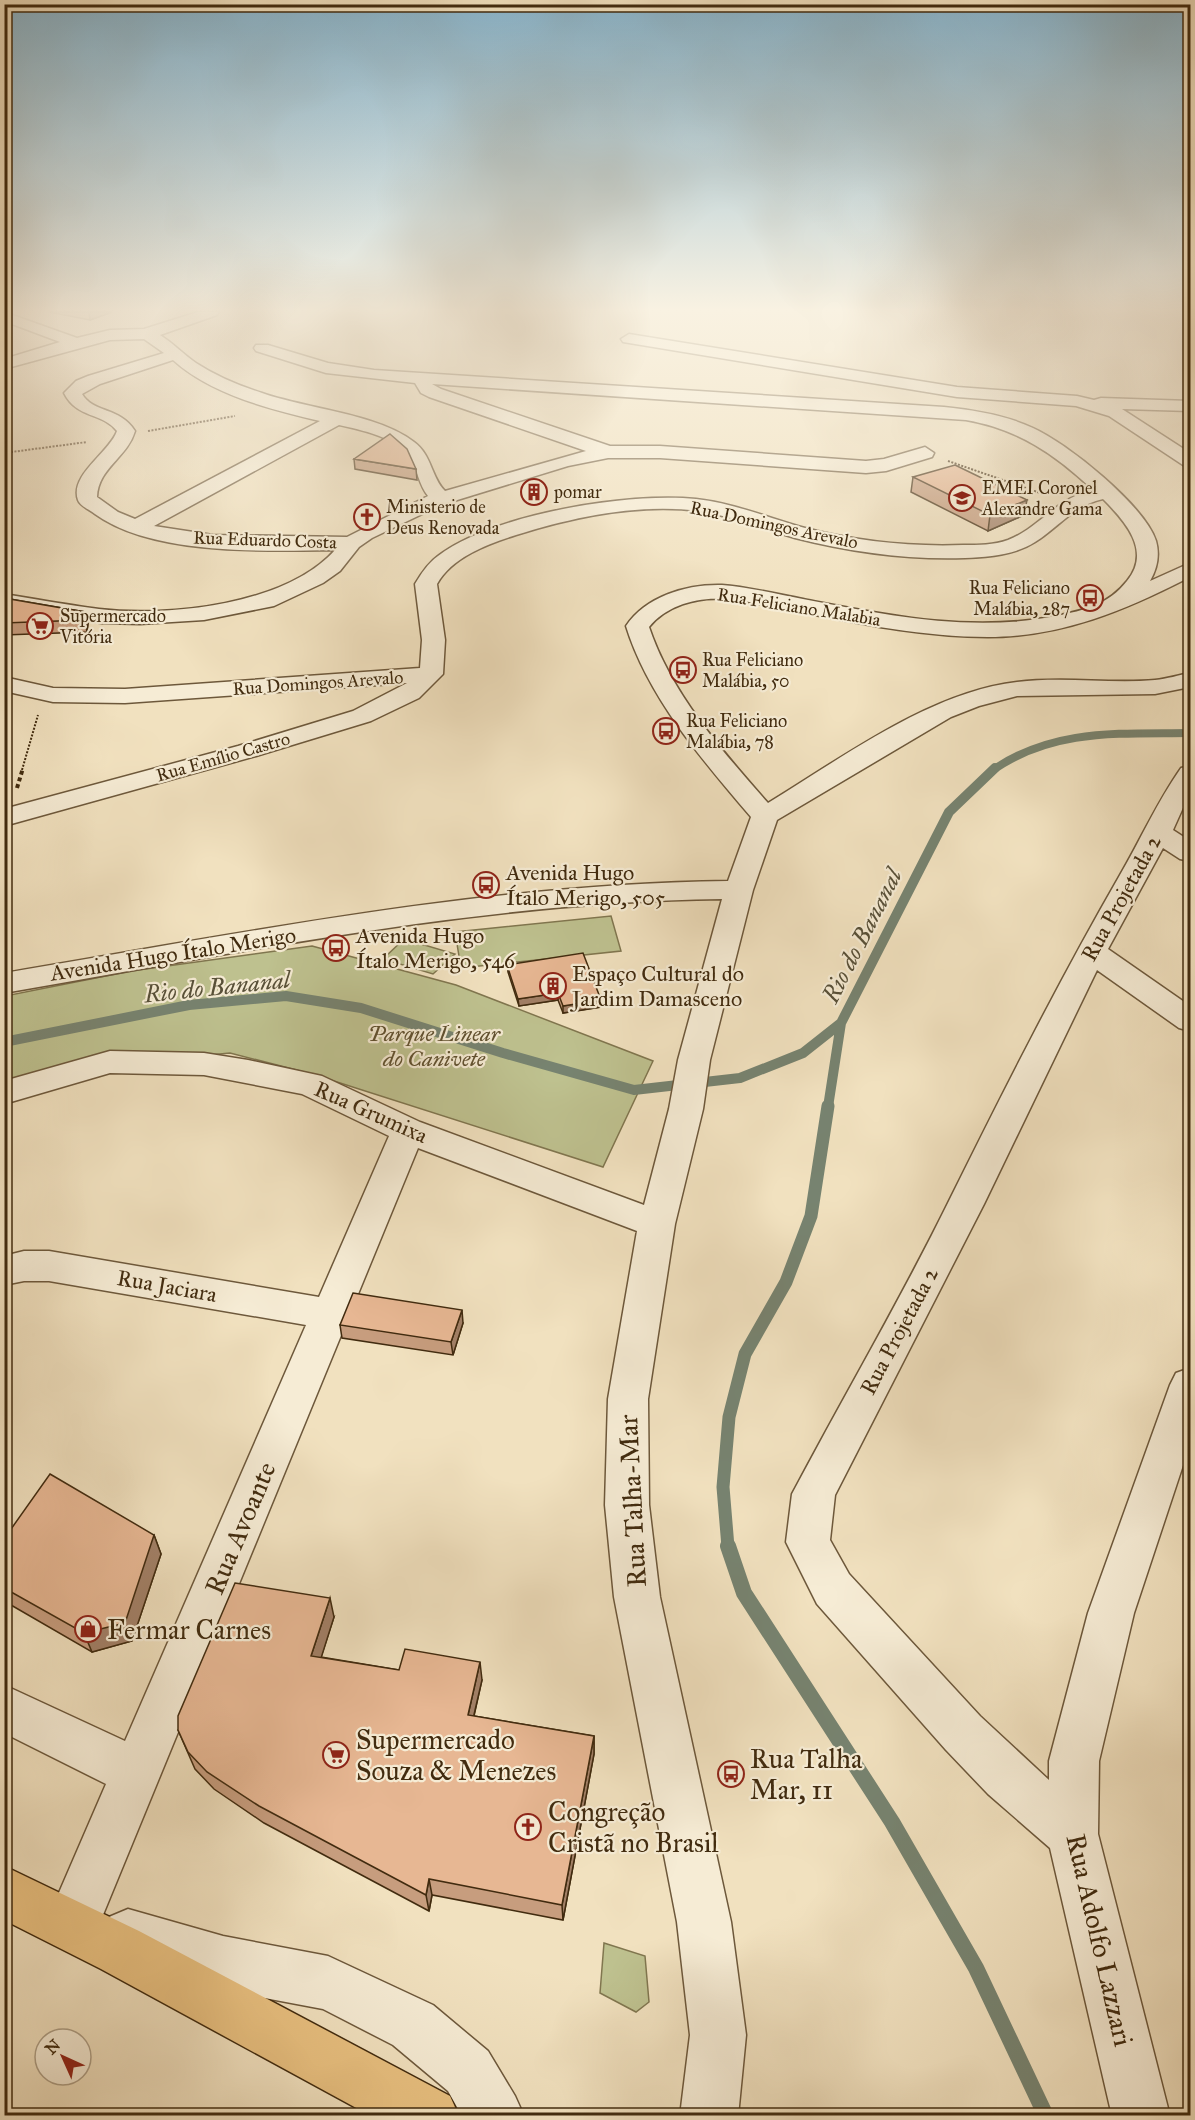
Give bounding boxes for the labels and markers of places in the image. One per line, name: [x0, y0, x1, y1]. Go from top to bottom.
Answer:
building icon: pomar: [519, 477, 549, 507]
place label: EMEI Coronel Alexandre Gama: [981, 477, 1103, 520]
place label: pomar: [553, 481, 602, 503]
school or university icon: EMEI Coronel Alexandre Gama: [947, 483, 977, 513]
place label: Ministerio de Deus Renovada: [386, 496, 500, 539]
church icon: Ministerio de Deus Renovada: [352, 502, 382, 532]
place label: Rua Feliciano Malábia, 287: [969, 577, 1070, 620]
bus stop icon: Rua Feliciano Malábia, 287: [1075, 583, 1105, 613]
place label: Supermercado Vitória: [59, 605, 166, 648]
supermarket icon: Supermercado Vitória: [25, 611, 55, 641]
place label: Rua Feliciano Malábia, 50: [702, 649, 803, 692]
bus stop icon: Rua Feliciano Malábia, 50: [668, 655, 698, 685]
place label: Rua Feliciano Malábia, 78: [686, 710, 787, 753]
bus stop icon: Rua Feliciano Malábia, 78: [651, 716, 681, 746]
place label: Avenida Hugo Ítalo Merigo, 505: [505, 859, 665, 911]
bus stop icon: Avenida Hugo Ítalo Merigo, 505: [471, 870, 501, 900]
place label: Avenida Hugo Ítalo Merigo, 546: [355, 922, 516, 974]
bus stop icon: Avenida Hugo Ítalo Merigo, 546: [321, 933, 351, 963]
place label: Espaço Cultural do Jardim Damasceno: [570, 960, 744, 1012]
building icon: Espaço Cultural do Jardim Damasceno: [538, 971, 568, 1001]
place label: Fermar Carnes: [107, 1613, 271, 1646]
shop icon: Fermar Carnes: [73, 1614, 103, 1644]
place label: Supermercado Souza & Menezes: [356, 1723, 556, 1787]
supermarket icon: Supermercado Souza & Menezes: [321, 1740, 351, 1770]
place label: Rua Talha Mar, 11: [750, 1742, 863, 1806]
bus stop icon: Rua Talha Mar, 11: [716, 1759, 746, 1789]
place label: Congreção Cristã no Brasil: [548, 1795, 719, 1859]
church icon: Congreção Cristã no Brasil: [513, 1812, 543, 1842]

